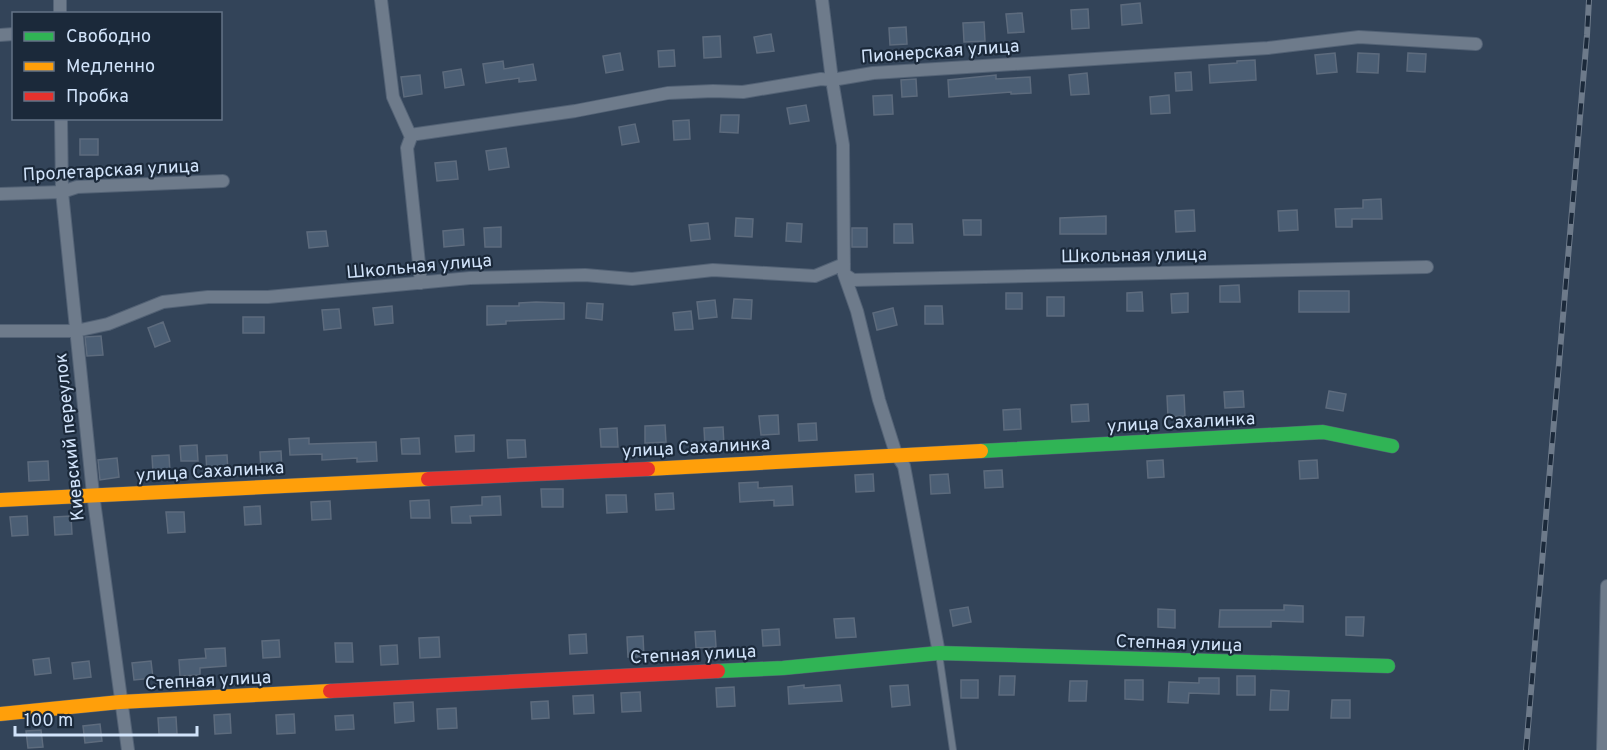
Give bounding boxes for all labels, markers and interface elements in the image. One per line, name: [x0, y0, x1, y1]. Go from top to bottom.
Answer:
legend: [12, 12, 222, 120]
text: Свободно: [66, 26, 151, 49]
street label: Пионерская улица: [860, 35, 1020, 70]
text: Медленно: [66, 56, 155, 79]
text: Пробка: [66, 86, 129, 109]
street label: Пролетарская улица: [22, 155, 200, 188]
street label: Школьная улица: [1061, 244, 1207, 269]
street label: Школьная улица: [345, 250, 493, 285]
street label: Киевский переулок: [50, 352, 91, 522]
street label: улица Сахалинка: [1106, 408, 1256, 439]
street label: улица Сахалинка: [621, 433, 771, 464]
street label: улица Сахалинка: [135, 457, 285, 488]
street label: Степная улица: [1115, 631, 1243, 658]
street label: Степная улица: [629, 641, 757, 670]
street label: Степная улица: [144, 667, 272, 696]
scale bar: [15, 699, 196, 737]
text: 100 m: [24, 710, 73, 733]

